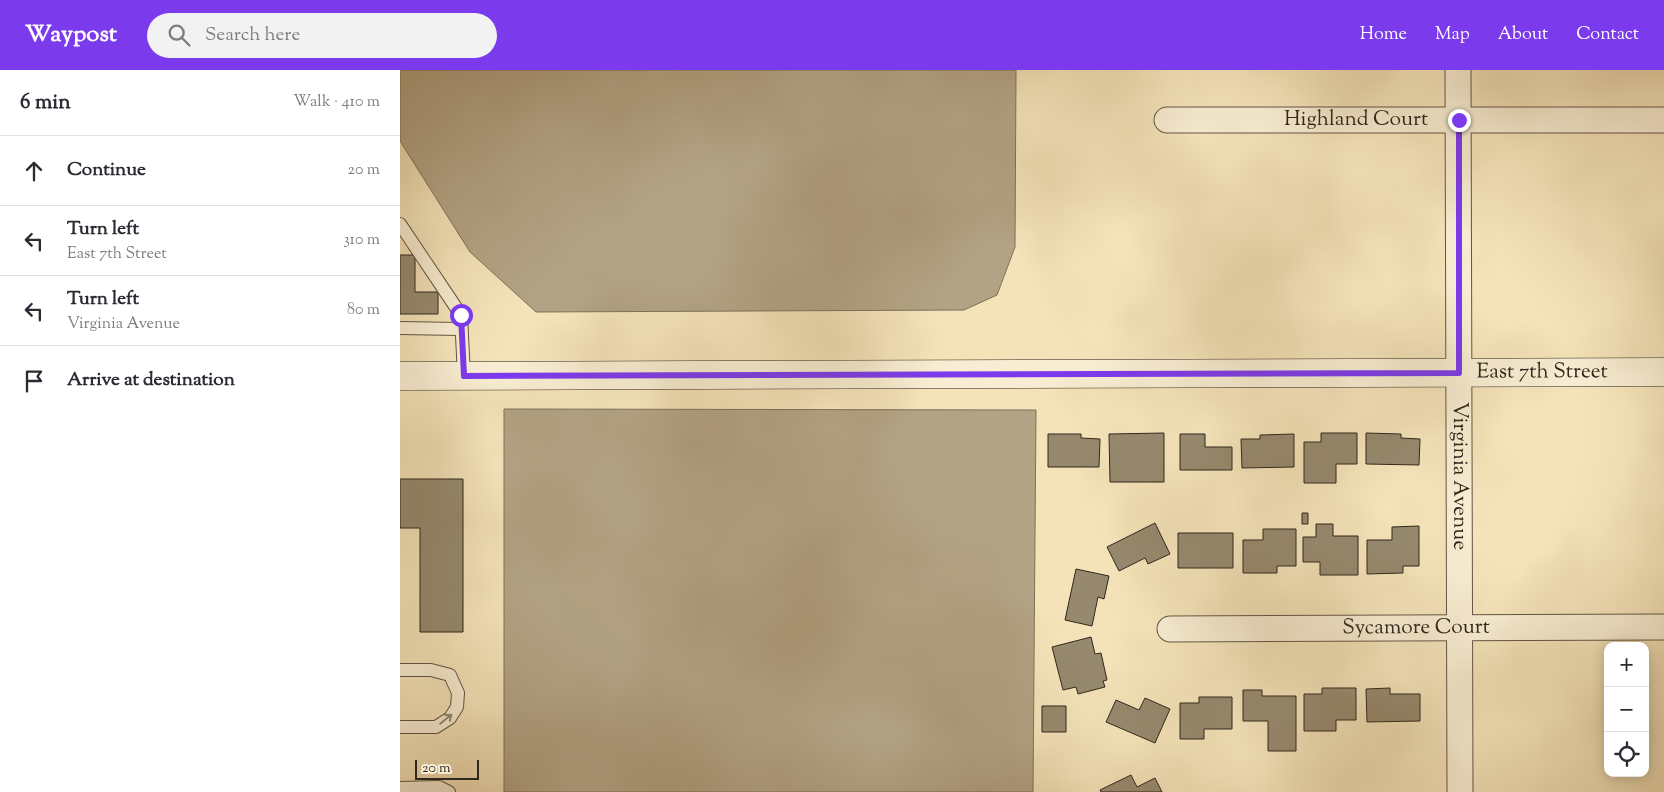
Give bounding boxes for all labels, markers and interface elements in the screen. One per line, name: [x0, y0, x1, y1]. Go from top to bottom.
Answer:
search box: [147, 13, 497, 58]
text: Waypost: [25, 18, 117, 52]
icon: search: [165, 21, 193, 49]
text: Search here: [205, 22, 300, 49]
text: Home: [1360, 22, 1407, 48]
text: Map: [1435, 22, 1470, 48]
text: About: [1498, 22, 1548, 48]
text: Contact: [1576, 22, 1639, 48]
text: 6 min: [20, 88, 71, 118]
text: Walk · 410 m: [293, 91, 380, 114]
street label: Highland Court: [1284, 105, 1428, 135]
route end: [1448, 109, 1471, 132]
icon: ahead: [20, 157, 48, 185]
text: Continue: [67, 157, 146, 184]
text: 20 m: [347, 159, 380, 182]
text: Turn left: [67, 216, 139, 243]
icon: left: [20, 227, 48, 255]
text: 310 m: [343, 229, 380, 252]
text: East 7th Street: [67, 243, 167, 266]
text: Turn left: [67, 286, 139, 313]
icon: left: [20, 297, 48, 325]
text: 80 m: [347, 299, 380, 322]
route start: [450, 304, 473, 327]
text: Virginia Avenue: [67, 313, 180, 336]
street label: East 7th Street: [1476, 357, 1608, 388]
icon: arrive: [20, 367, 48, 395]
text: Arrive at destination: [67, 367, 235, 394]
street label: Virginia Avenue: [1444, 402, 1474, 550]
street label: Sycamore Court: [1342, 613, 1490, 643]
map controls: [1604, 642, 1649, 777]
button: +: [1604, 642, 1649, 687]
button: −: [1604, 687, 1649, 732]
one-way arrow: [439, 714, 452, 725]
button: locate: [1604, 732, 1649, 777]
scale bar: [415, 757, 479, 780]
text: 20 m: [422, 759, 451, 779]

